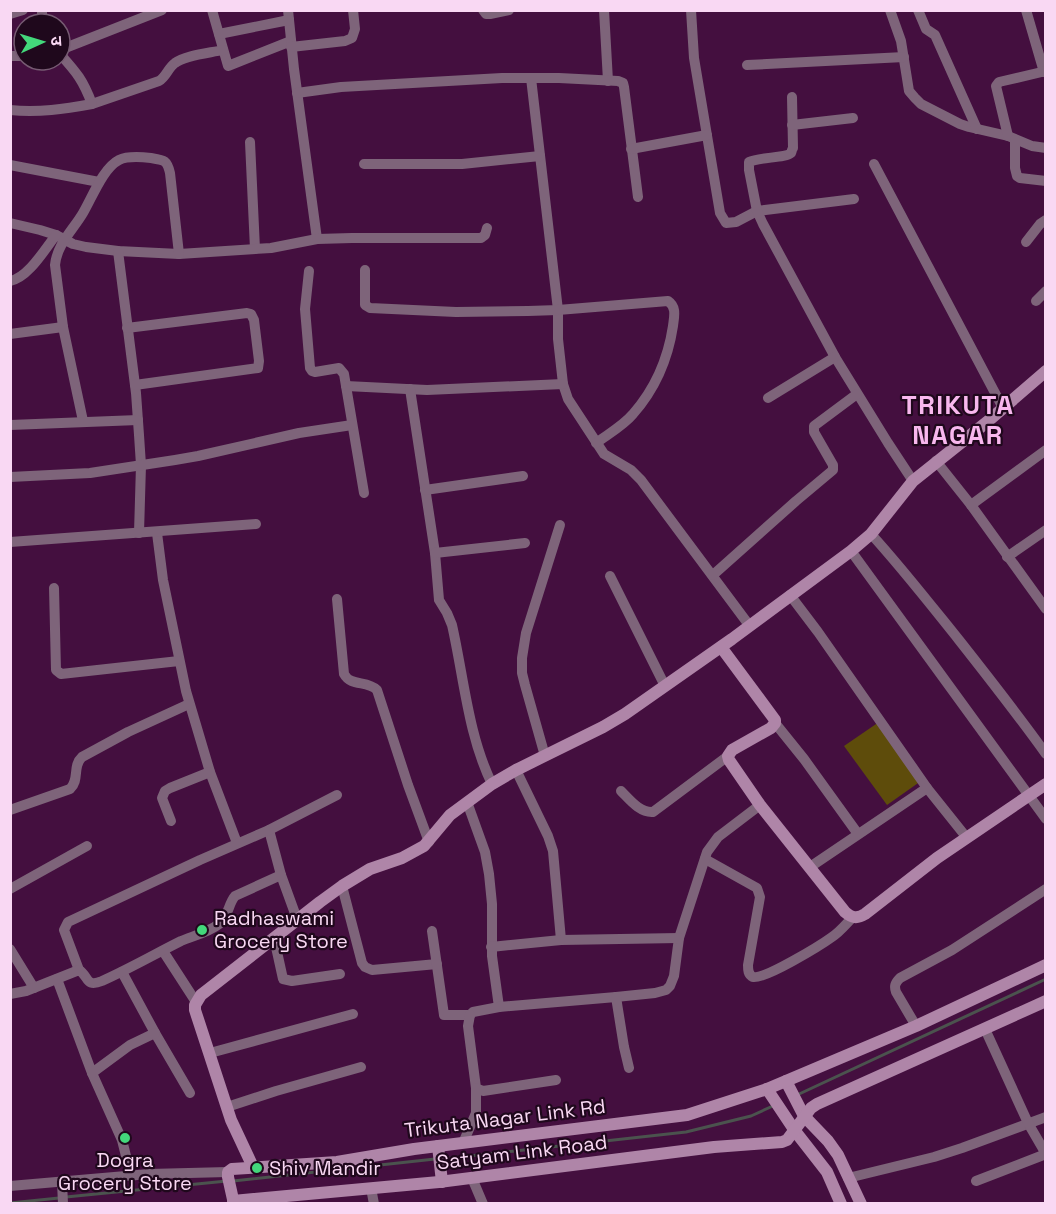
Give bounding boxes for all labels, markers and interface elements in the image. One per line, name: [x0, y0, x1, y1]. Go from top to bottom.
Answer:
north arrow: [12, 12, 72, 72]
text: उ: [46, 36, 67, 47]
district label: TRIKUTA NAGAR: [902, 388, 1014, 452]
place label: Radhaswami Grocery Store: [214, 905, 348, 954]
marker: Radhaswami Grocery Store: [195, 923, 209, 937]
street label: Trikuta Nagar Link Rd: [403, 1093, 607, 1143]
street label: Satyam Link Road: [435, 1129, 609, 1175]
marker: Dogra Grocery Store: [118, 1131, 132, 1145]
place label: Dogra Grocery Store: [58, 1147, 192, 1196]
place label: Shiv Mandir: [269, 1155, 381, 1181]
marker: Shiv Mandir: [250, 1161, 264, 1175]

